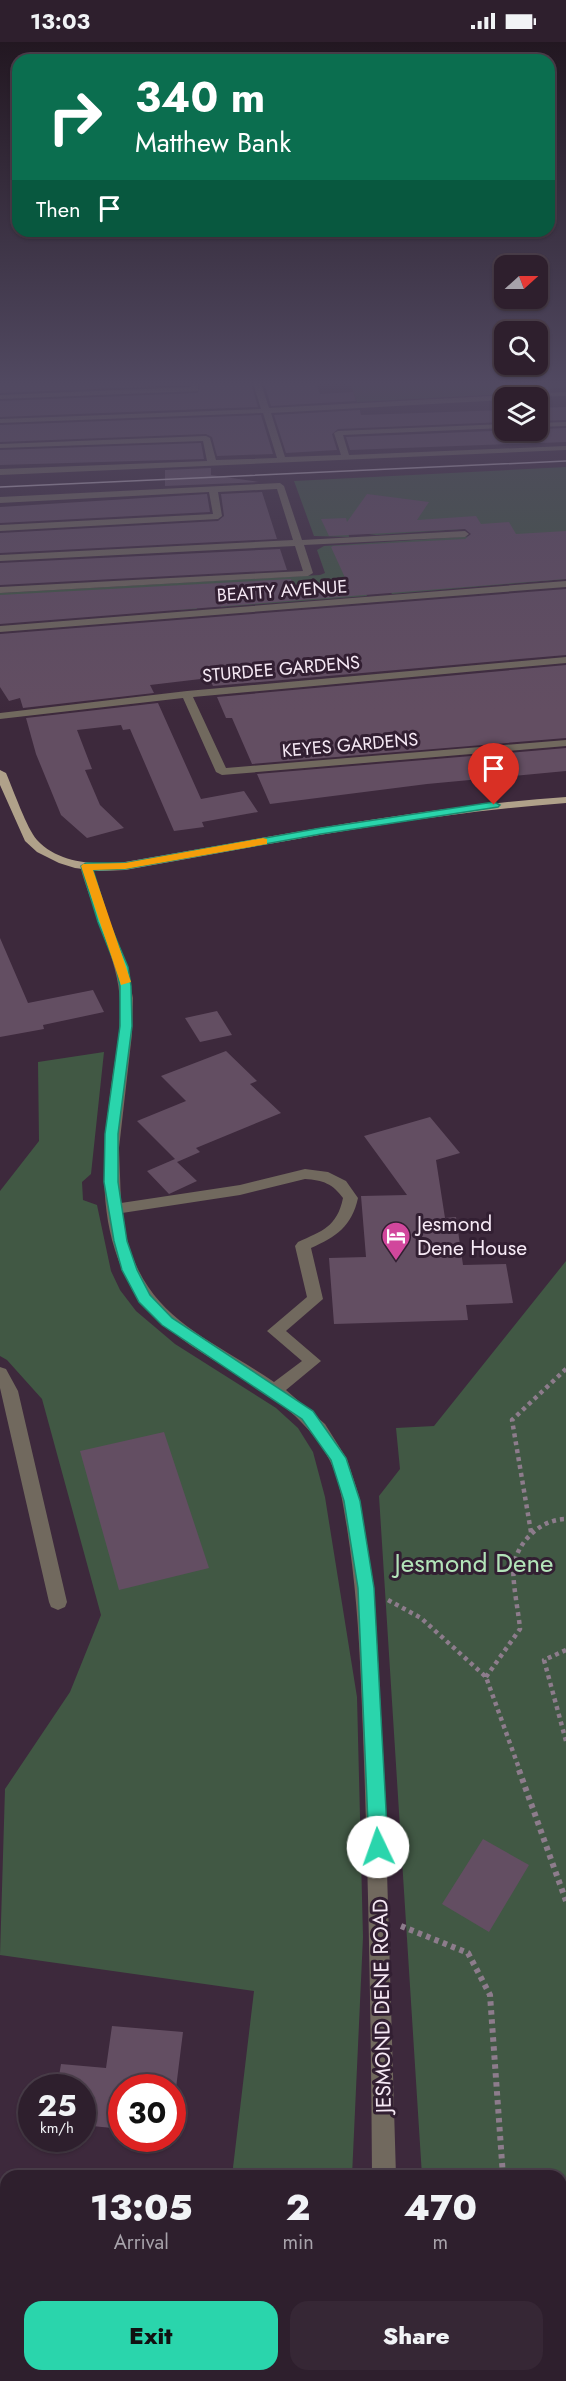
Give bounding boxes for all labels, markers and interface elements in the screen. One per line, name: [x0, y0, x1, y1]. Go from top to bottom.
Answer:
text: 13:03: [30, 5, 90, 37]
text: 340 m: [135, 67, 265, 128]
icon: right: [36, 78, 114, 156]
text: Matthew Bank: [135, 123, 291, 162]
icon: arrive: [93, 192, 126, 225]
text: Then: [36, 193, 81, 225]
north arrow: [494, 255, 548, 309]
map controls: [494, 255, 548, 441]
button: search: [494, 321, 548, 375]
button: layers: [494, 387, 548, 441]
street label: BEATTY AVENUE: [216, 573, 348, 609]
street label: STURDEE GARDENS: [201, 649, 361, 689]
street label: KEYES GARDENS: [281, 726, 419, 764]
pin: [468, 743, 519, 805]
icon: arrive: [477, 752, 510, 785]
place label: Jesmond Dene House: [414, 1209, 527, 1263]
hotel icon: Jesmond Dene House: [380, 1220, 412, 1262]
park label: Jesmond Dene: [392, 1544, 553, 1582]
position arrow: [346, 1815, 410, 1879]
street label: JESMOND DENE ROAD: [365, 1899, 399, 2116]
speed limit sign: 30: [108, 2074, 186, 2152]
text: 25: [37, 2084, 77, 2127]
text: km/h: [40, 2117, 74, 2139]
text: 13:05: [90, 2181, 193, 2233]
text: 2: [286, 2181, 310, 2233]
text: 470: [404, 2181, 477, 2233]
text: Arrival: [114, 2228, 169, 2257]
text: min: [282, 2228, 314, 2257]
text: m: [433, 2228, 448, 2257]
button: Exit: [24, 2301, 278, 2370]
button: Share: [290, 2301, 543, 2370]

